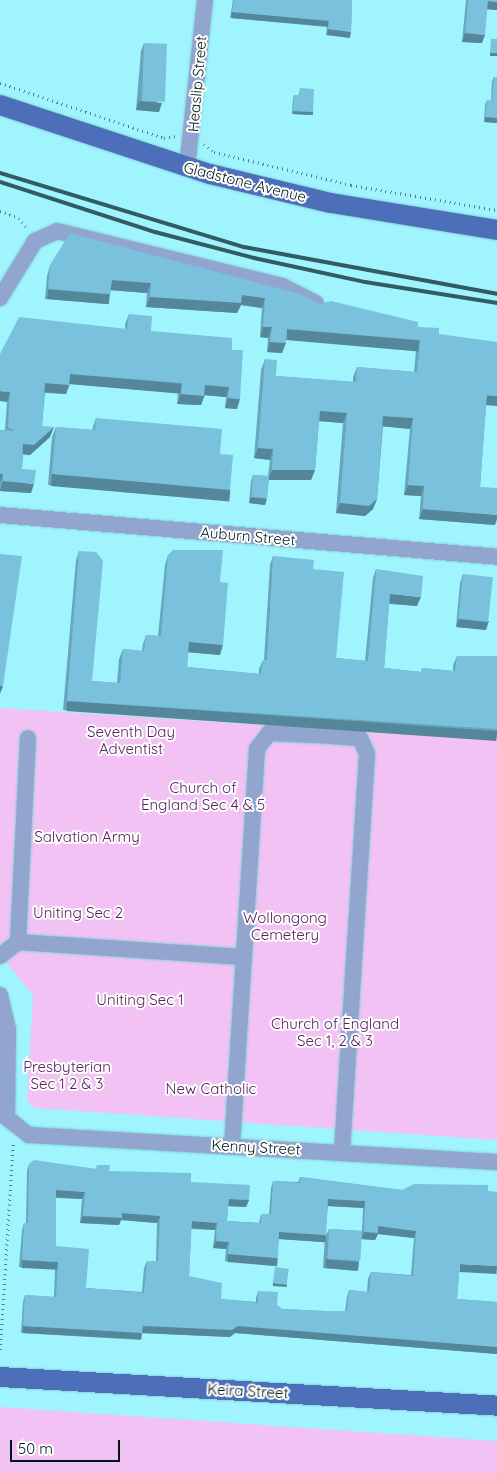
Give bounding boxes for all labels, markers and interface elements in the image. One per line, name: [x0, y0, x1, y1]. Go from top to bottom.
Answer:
street label: Heaslip Street: [184, 35, 210, 133]
street label: Gladstone Avenue: [182, 158, 308, 206]
street label: Auburn Street: [200, 523, 296, 549]
park label: Seventh Day Adventist: [87, 722, 175, 757]
park label: Church of England Sec 4 & 5: [141, 778, 265, 813]
park label: Salvation Army: [34, 828, 140, 846]
park label: Uniting Sec 2: [33, 904, 123, 922]
park label: Wollongong Cemetery: [243, 908, 327, 943]
park label: Uniting Sec 1: [96, 991, 184, 1009]
park label: Church of England Sec 1, 2 & 3: [271, 1014, 399, 1049]
park label: Presbyterian Sec 1 2 & 3: [23, 1057, 111, 1092]
park label: New Catholic: [166, 1080, 256, 1098]
street label: Kenny Street: [211, 1136, 301, 1158]
street label: Keira Street: [207, 1380, 289, 1402]
scale bar: [12, 1430, 122, 1462]
text: 50 m: [18, 1439, 53, 1458]

